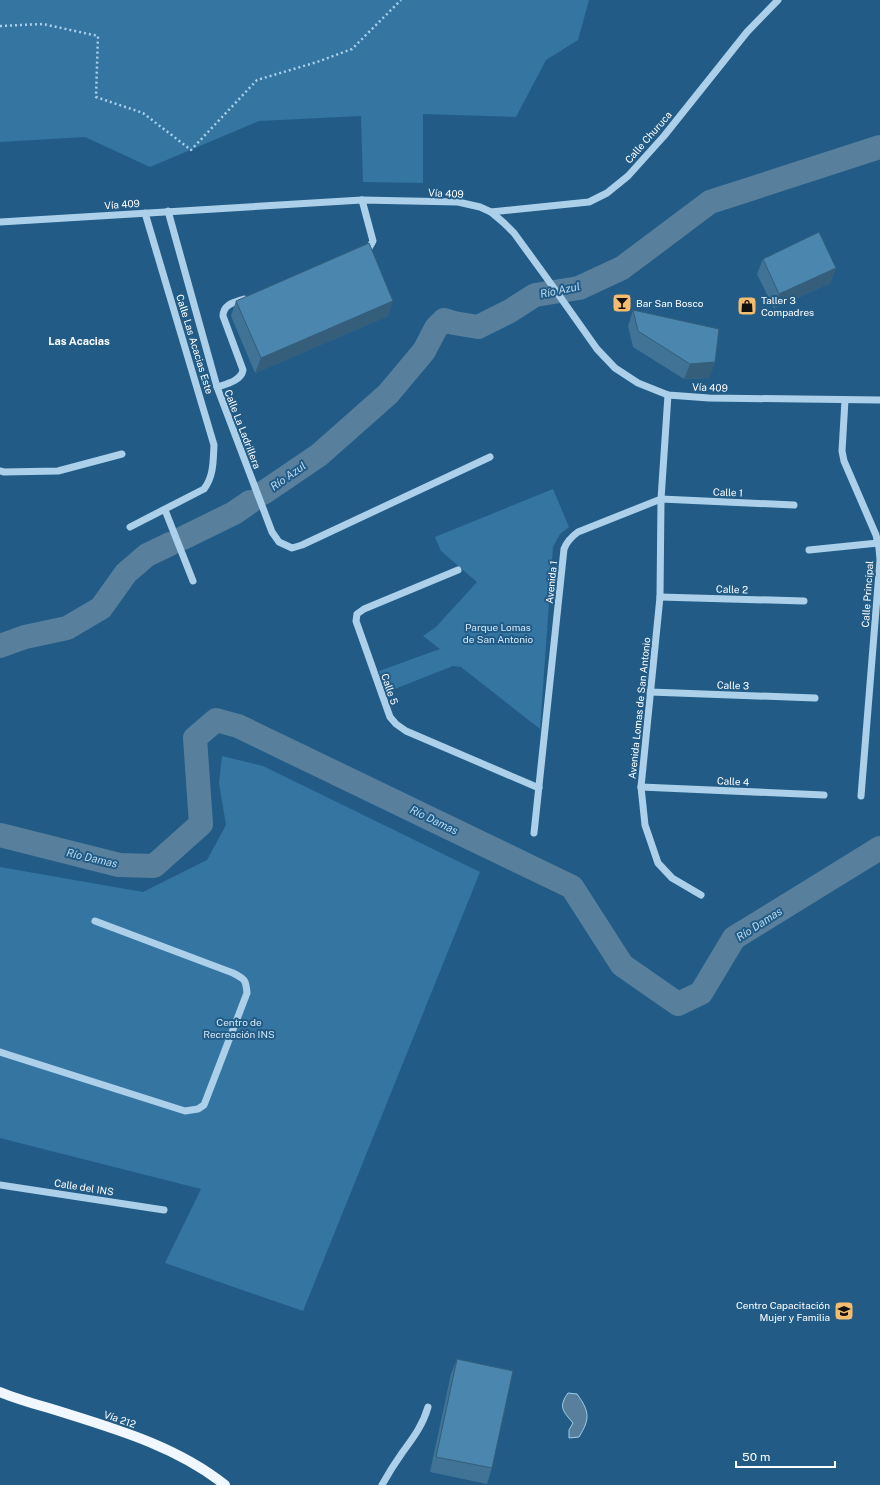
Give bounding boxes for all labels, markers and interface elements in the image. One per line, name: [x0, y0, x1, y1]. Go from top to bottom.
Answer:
street label: Calle Churuca: [622, 108, 674, 166]
street label: Vía 409: [428, 186, 464, 200]
street label: Vía 409: [104, 197, 140, 211]
water label: Río Azul: [539, 280, 581, 300]
bar icon: Bar San Bosco: [611, 292, 633, 314]
street label: Calle Las Acacias Este: [174, 293, 216, 396]
place label: Taller 3 Compadres: [761, 294, 814, 318]
shop icon: Taller 3 Compadres: [736, 295, 758, 317]
place label: Bar San Bosco: [636, 297, 704, 309]
district label: Las Acacias: [48, 335, 110, 347]
street label: Vía 409: [692, 380, 728, 394]
street label: Calle La Ladrillera: [222, 388, 264, 470]
water label: Río Azul: [268, 459, 308, 493]
street label: Calle 1: [713, 485, 743, 499]
street label: Avenida 1: [543, 560, 559, 604]
street label: Calle Principal: [859, 560, 875, 628]
street label: Calle 2: [716, 582, 748, 596]
park label: Parque Lomas de San Antonio: [463, 621, 534, 645]
street label: Avenida Lomas de San Antonio: [626, 636, 652, 779]
street label: Calle 5: [379, 672, 401, 706]
street label: Calle 3: [717, 678, 749, 692]
street label: Calle 4: [717, 774, 749, 788]
water label: Río Damas: [408, 803, 460, 837]
water label: Río Damas: [65, 846, 119, 870]
water label: Río Damas: [734, 905, 785, 943]
park label: Centro de Recreación INS: [203, 1016, 275, 1040]
street label: Calle del INS: [53, 1176, 115, 1198]
place label: Centro Capacitación Mujer y Familia: [736, 1299, 830, 1323]
school or university icon: Centro Capacitación Mujer y Familia: [833, 1300, 855, 1322]
street label: Vía 212: [102, 1408, 138, 1430]
scale bar: [736, 1443, 835, 1469]
text: 50 m: [742, 1450, 770, 1464]

